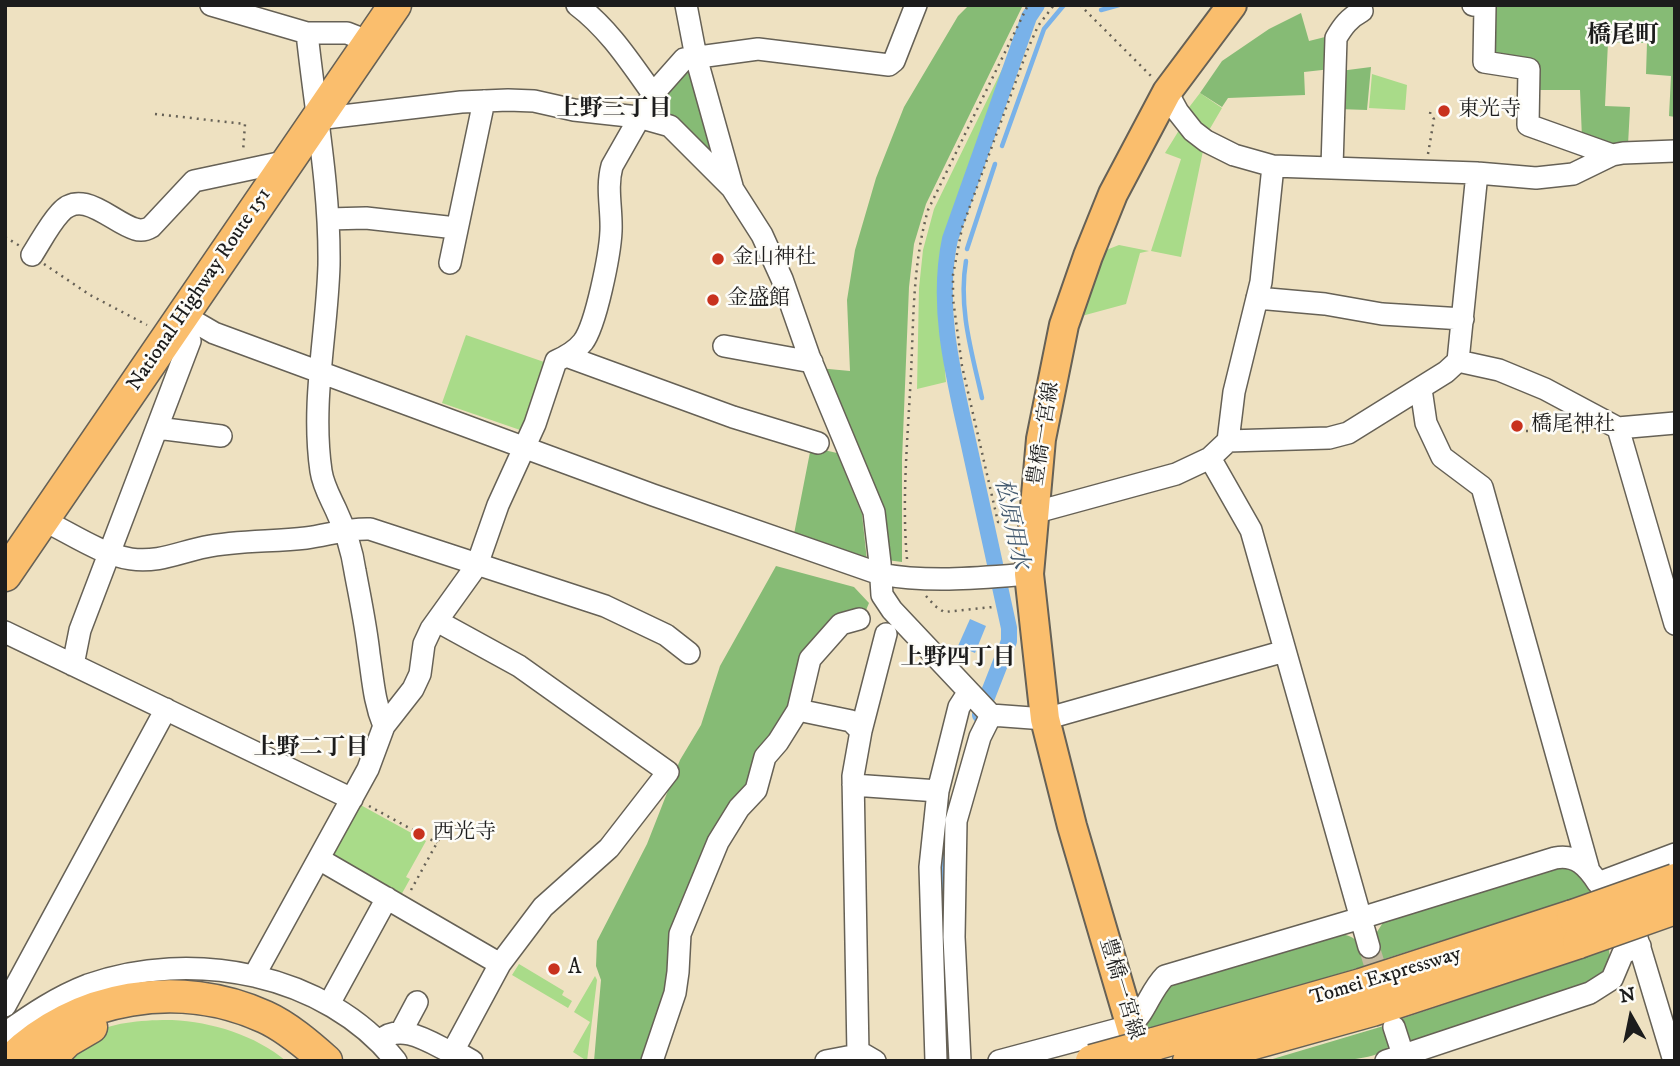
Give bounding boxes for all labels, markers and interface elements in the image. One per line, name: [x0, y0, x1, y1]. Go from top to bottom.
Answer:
district label: 橋尾町: [1587, 23, 1659, 51]
district label: 上野三丁目: [557, 96, 671, 124]
place label: 東光寺: [1458, 98, 1521, 124]
marker: 東光寺: [1436, 103, 1452, 119]
street label: National Highway Route 151: [123, 184, 277, 396]
place label: 金山神社: [732, 246, 816, 272]
marker: 金山神社: [710, 251, 726, 267]
place label: 金盛館: [727, 287, 790, 313]
marker: 金盛館: [705, 292, 721, 308]
street label: 豊橋一宮線: [1024, 380, 1066, 488]
place label: 橋尾神社: [1531, 413, 1615, 439]
marker: 橋尾神社: [1509, 418, 1525, 434]
water label: 松原用水: [987, 476, 1033, 572]
district label: 上野四丁目: [901, 645, 1015, 673]
district label: 上野二丁目: [254, 735, 368, 763]
place label: 西光寺: [433, 821, 496, 847]
marker: 西光寺: [411, 826, 427, 842]
street label: 豊橋一宮線: [1093, 935, 1147, 1043]
street label: Tomei Expressway: [1307, 942, 1465, 1012]
place label: A: [568, 956, 581, 982]
marker: A: [546, 961, 562, 977]
north arrow: [1596, 982, 1666, 1052]
text: N: [1618, 983, 1637, 1008]

